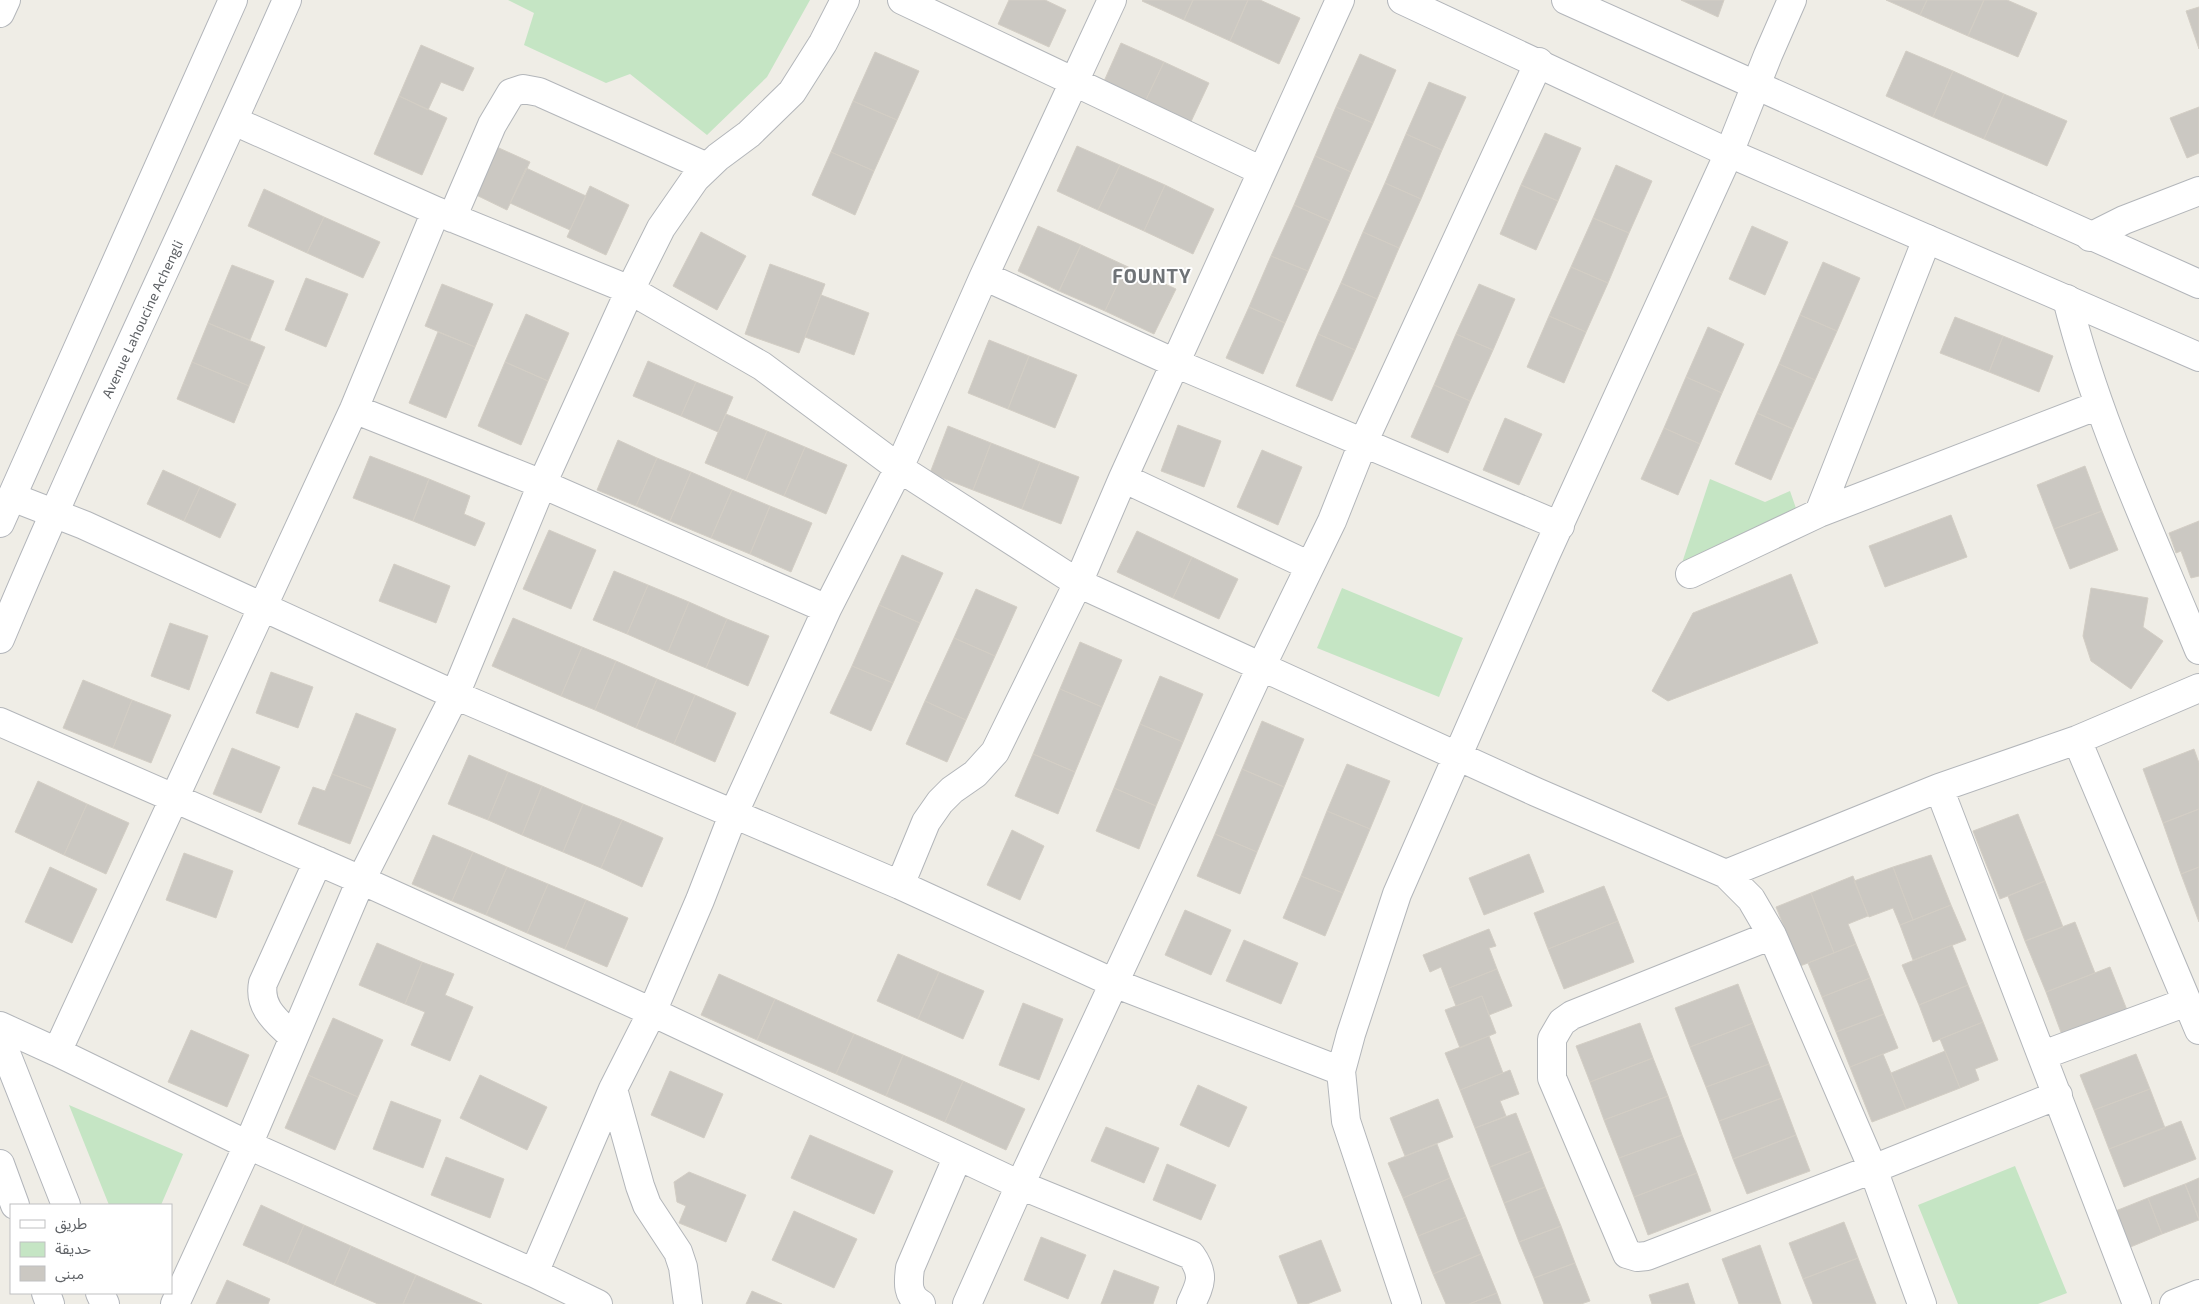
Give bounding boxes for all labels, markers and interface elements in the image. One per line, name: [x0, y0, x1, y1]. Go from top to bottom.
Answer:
street label: Avenue Lahoucine Achengli: [98, 237, 186, 401]
district label: FOUNTY: [1112, 264, 1192, 287]
legend: [10, 1204, 172, 1294]
text: طريق: [55, 1214, 87, 1234]
text: حديقة: [55, 1239, 91, 1257]
text: مبنى: [55, 1264, 84, 1283]

